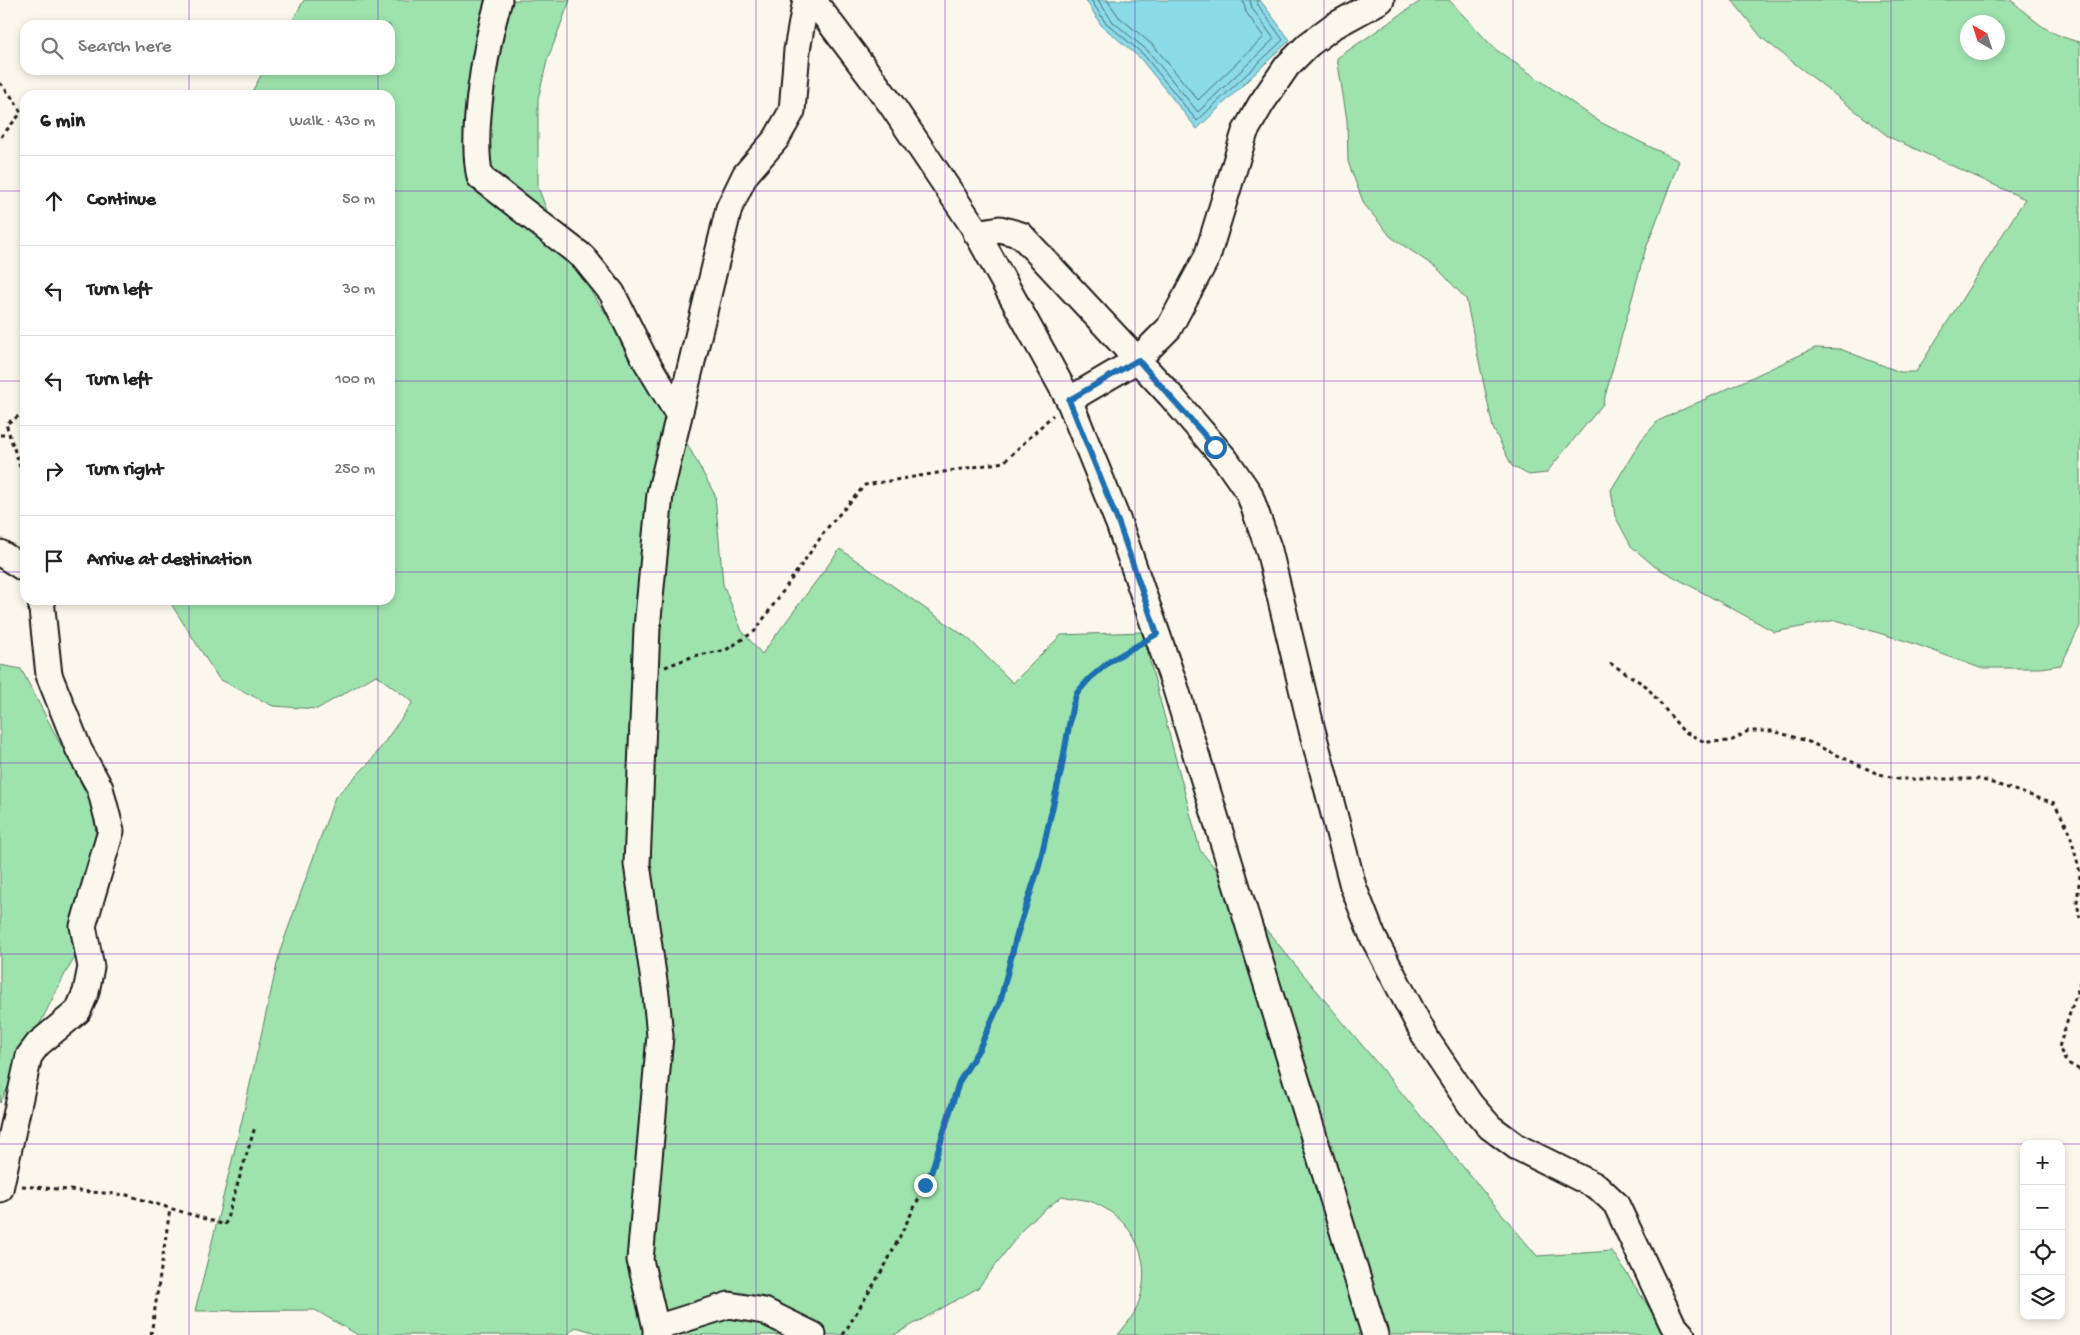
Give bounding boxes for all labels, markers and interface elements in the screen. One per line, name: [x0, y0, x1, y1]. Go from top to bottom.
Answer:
north arrow: [1960, 15, 2005, 60]
search box: [20, 20, 395, 75]
icon: search: [38, 34, 66, 62]
text: Search here: [78, 36, 172, 59]
text: 6 min: [40, 110, 85, 135]
text: Walk · 430 m: [289, 113, 375, 132]
icon: ahead: [40, 187, 68, 215]
text: Continue: [87, 189, 156, 212]
text: 50 m: [342, 191, 375, 210]
icon: left: [40, 277, 68, 305]
text: Turn left: [87, 279, 151, 302]
text: 30 m: [342, 281, 375, 300]
icon: left: [40, 367, 68, 395]
text: Turn left: [87, 369, 151, 392]
text: 100 m: [335, 371, 375, 390]
route start: [1204, 436, 1227, 459]
icon: right: [40, 457, 68, 485]
text: Turn right: [87, 459, 163, 482]
text: 250 m: [335, 461, 375, 480]
icon: arrive: [40, 547, 68, 575]
text: Arrive at destination: [87, 549, 251, 572]
map controls: [2020, 1140, 2065, 1320]
button: +: [2020, 1140, 2065, 1185]
route end: [914, 1174, 937, 1197]
button: −: [2020, 1185, 2065, 1230]
button: locate: [2020, 1230, 2065, 1275]
button: layers: [2020, 1275, 2065, 1320]

